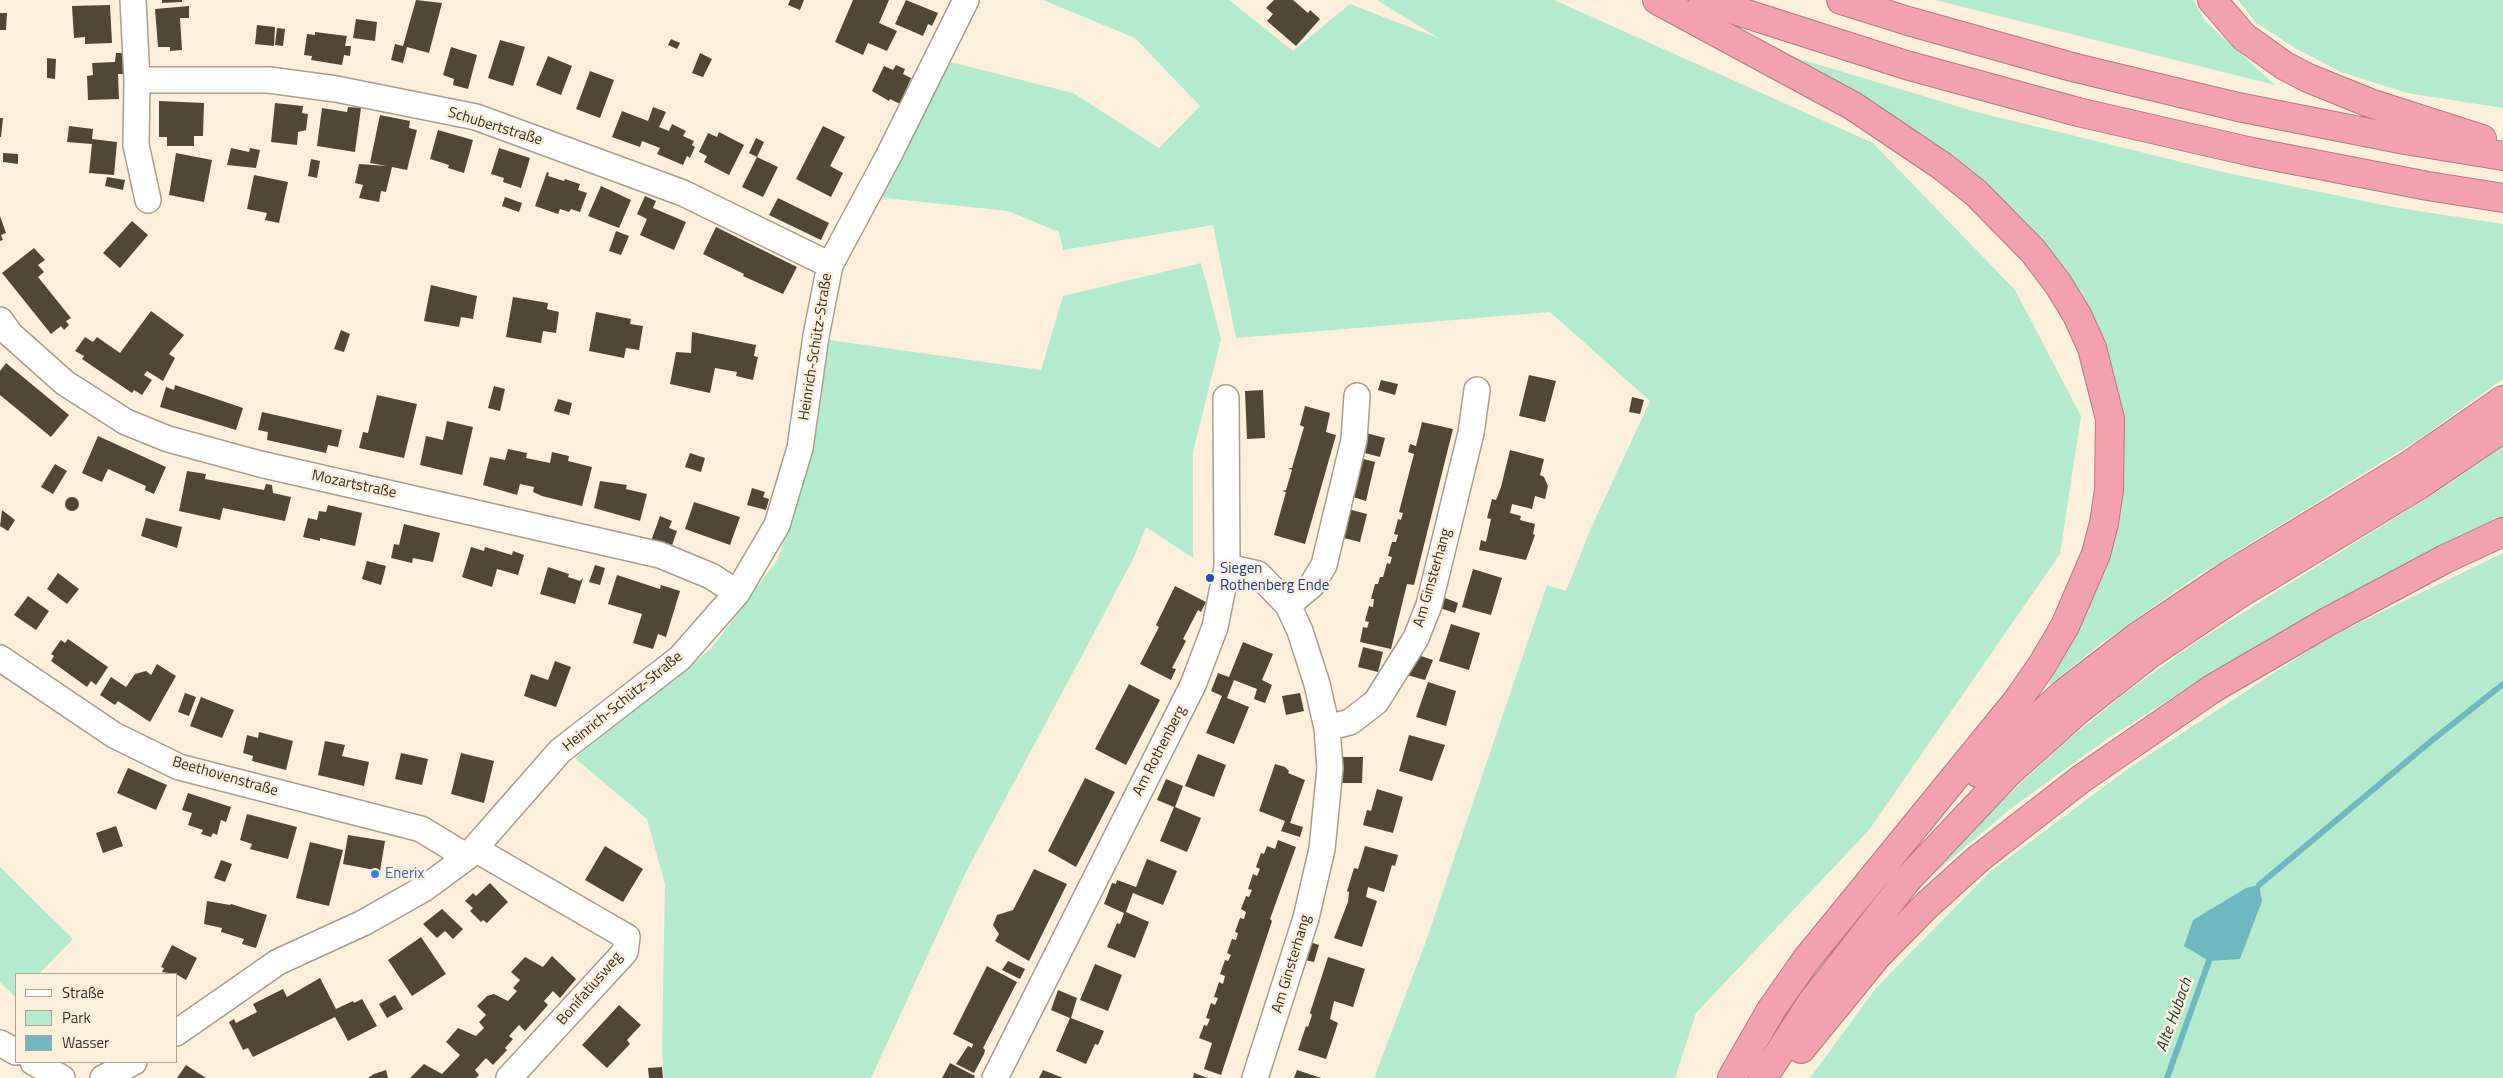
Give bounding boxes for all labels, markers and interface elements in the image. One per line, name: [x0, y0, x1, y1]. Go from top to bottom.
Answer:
street label: Schubertstraße: [446, 104, 544, 150]
street label: Heinrich-Schütz-Straße: [795, 272, 837, 422]
street label: Mozartstraße: [310, 467, 398, 503]
street label: Am Ginsterhang: [1410, 527, 1456, 629]
place label: Siegen Rothenberg Ende: [1220, 560, 1329, 595]
marker: Siegen Rothenberg Ende: [1204, 572, 1216, 584]
street label: Heinrich-Schütz-Straße: [560, 648, 686, 756]
street label: Am Rothenberg: [1130, 703, 1190, 799]
street label: Beethovenstraße: [170, 753, 280, 801]
place label: Enerix: [385, 865, 424, 883]
marker: Enerix: [369, 868, 381, 880]
street label: Am Ginsterhang: [1269, 913, 1315, 1015]
street label: Bonifatiusweg: [553, 949, 627, 1029]
legend: [15, 973, 178, 1063]
water label: Alte Hubach: [2153, 976, 2197, 1054]
text: Straße: [62, 981, 104, 1004]
text: Park: [62, 1006, 91, 1029]
text: Wasser: [62, 1031, 109, 1054]

